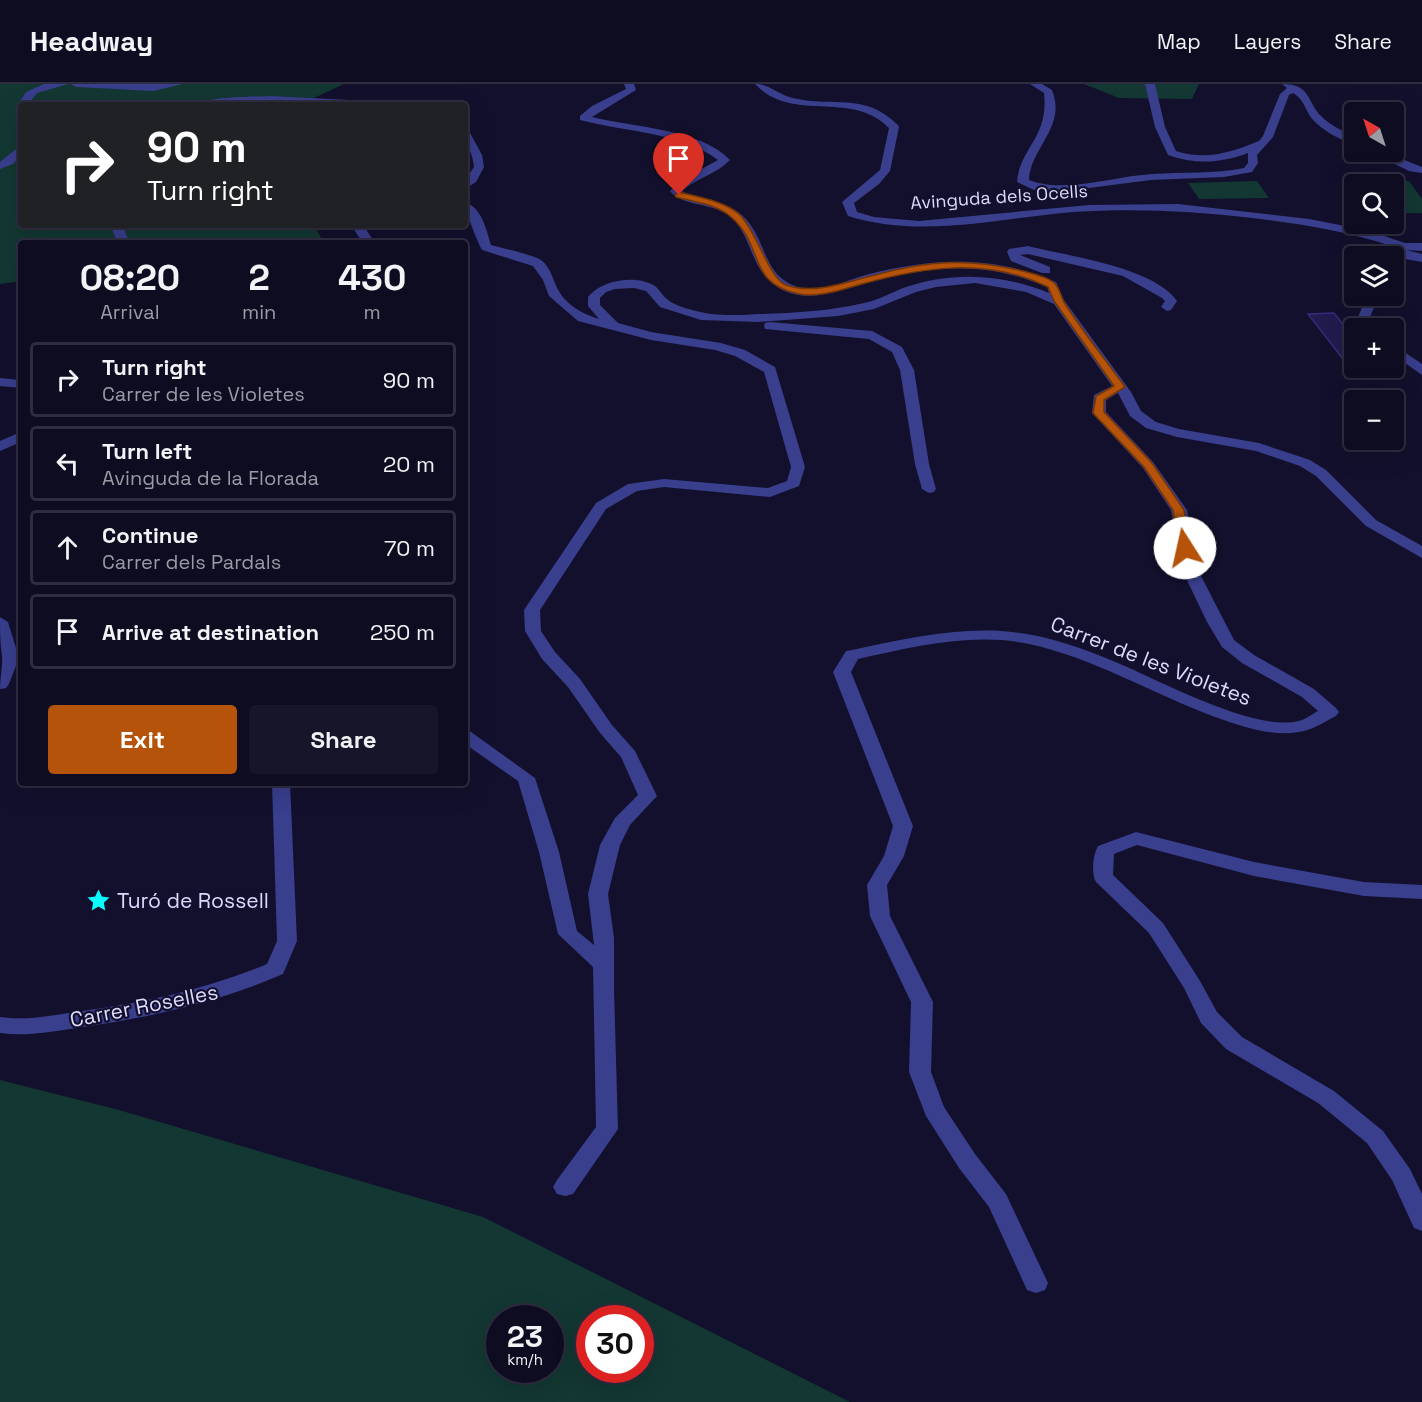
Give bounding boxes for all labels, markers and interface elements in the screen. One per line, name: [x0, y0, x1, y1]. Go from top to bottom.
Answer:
text: Headway: [30, 23, 153, 59]
text: Map: [1157, 28, 1201, 55]
text: Layers: [1234, 28, 1301, 55]
text: Share: [1334, 28, 1392, 55]
north arrow: [1344, 102, 1404, 162]
map controls: [1344, 102, 1404, 450]
text: 90 m: [147, 121, 247, 174]
icon: right: [48, 126, 126, 204]
pin: [653, 133, 704, 195]
icon: arrive: [662, 142, 695, 175]
text: Turn right: [147, 173, 274, 208]
button: search: [1344, 174, 1404, 234]
street label: Avinguda dels Ocells: [909, 179, 1088, 214]
button: layers: [1344, 246, 1404, 306]
text: 08:20: [80, 255, 180, 301]
text: 2: [248, 255, 270, 301]
text: 430: [338, 255, 406, 301]
text: Arrival: [100, 299, 160, 325]
text: min: [242, 299, 276, 325]
text: m: [364, 299, 381, 325]
button: +: [1344, 318, 1404, 378]
text: Turn right: [102, 353, 207, 381]
icon: right: [51, 363, 84, 396]
text: 90 m: [383, 366, 435, 394]
text: Carrer de les Violetes: [102, 381, 305, 407]
button: −: [1344, 390, 1404, 450]
text: Turn left: [102, 437, 192, 465]
icon: left: [51, 447, 84, 480]
text: 20 m: [383, 450, 435, 478]
text: Avinguda de la Florada: [102, 465, 319, 491]
position arrow: [1153, 516, 1217, 580]
text: Continue: [102, 521, 198, 549]
icon: ahead: [51, 531, 84, 564]
text: 70 m: [384, 534, 435, 562]
text: Carrer dels Pardals: [102, 549, 281, 575]
street label: Carrer de les Violetes: [1047, 610, 1255, 711]
icon: arrive: [51, 615, 84, 648]
text: Arrive at destination: [102, 618, 319, 646]
text: 250 m: [370, 618, 435, 646]
button: Exit: [48, 705, 237, 774]
button: Share: [249, 705, 438, 774]
place label: Turó de Rossell: [117, 887, 269, 914]
place icon: Turó de Rossell: [86, 888, 112, 914]
street label: Carrer Roselles: [68, 978, 220, 1033]
speed limit sign: 30: [576, 1305, 654, 1383]
text: 23: [507, 1317, 543, 1356]
text: km/h: [507, 1350, 543, 1369]

